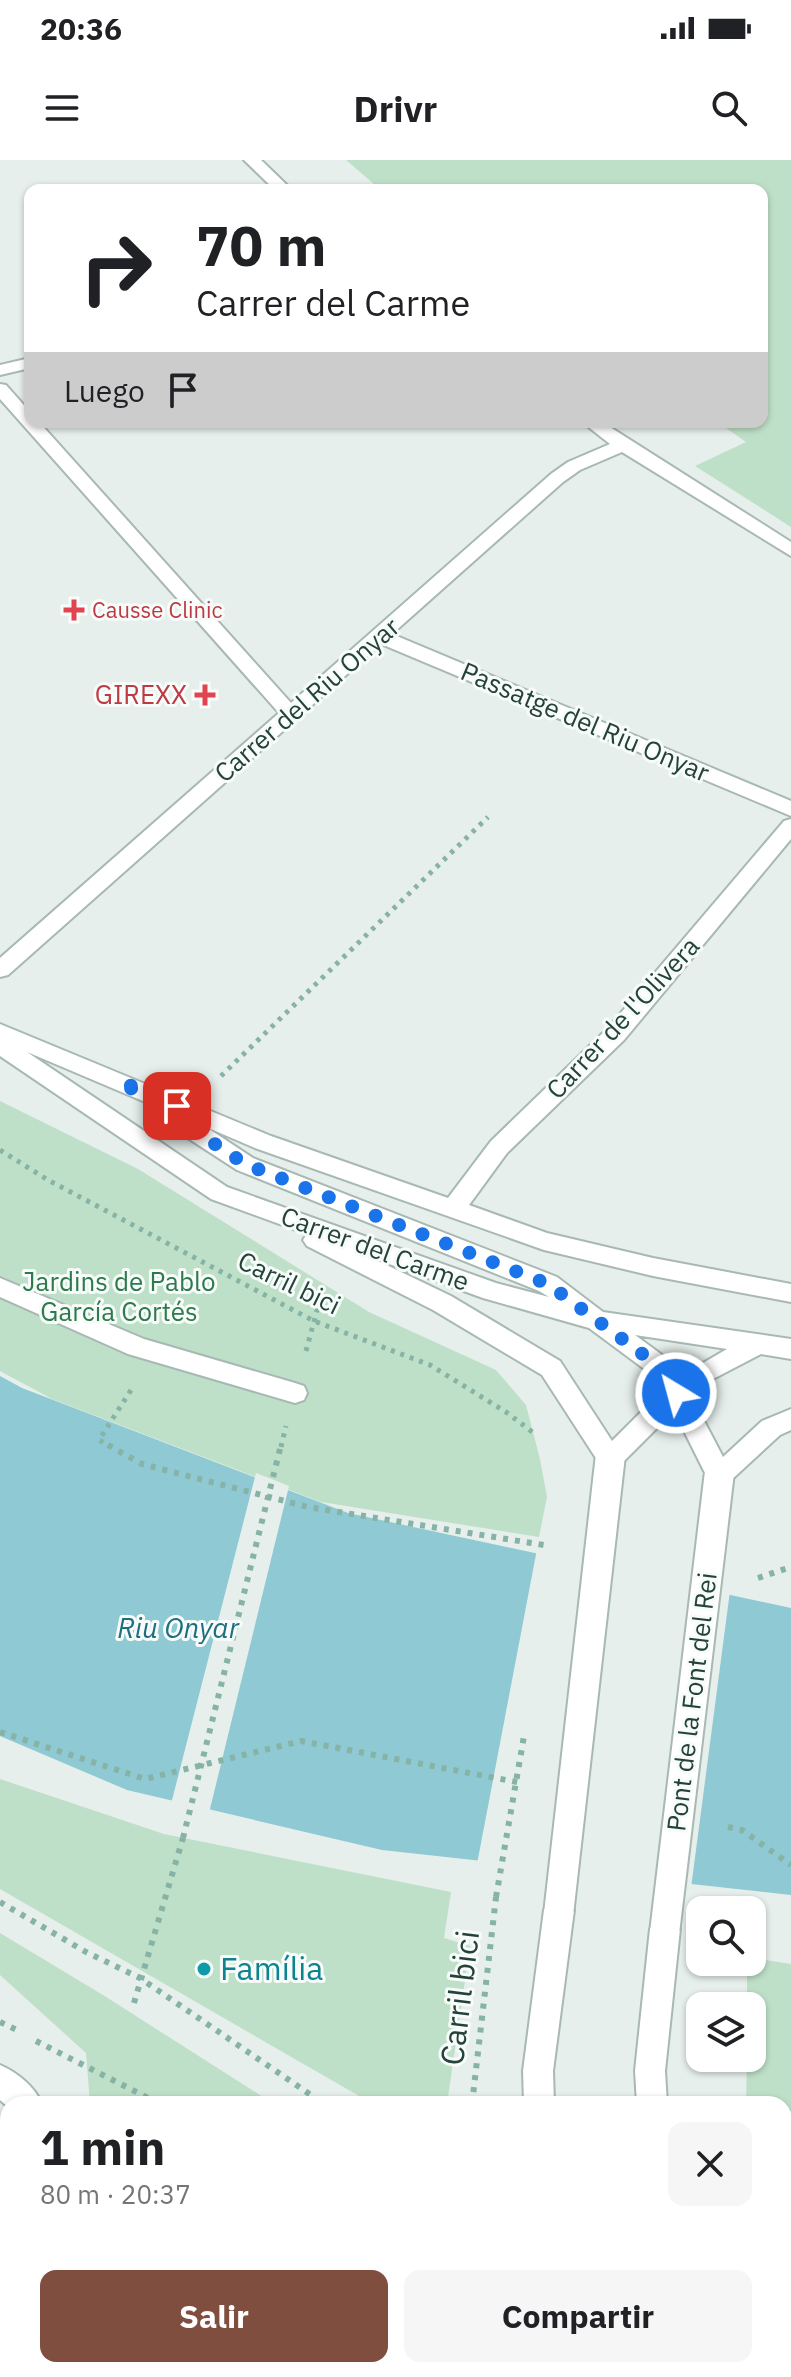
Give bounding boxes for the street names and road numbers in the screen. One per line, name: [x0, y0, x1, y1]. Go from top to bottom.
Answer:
street label: Carrer del Riu Onyar: [207, 609, 406, 789]
street label: Passatge del Riu Onyar: [456, 653, 715, 789]
street label: Carrer de l'Olivera: [538, 929, 706, 1106]
street label: Carrer del Carme: [276, 1198, 474, 1298]
street label: Carril bici: [233, 1243, 346, 1321]
street label: Pont de la Font del Rei: [658, 1571, 724, 1833]
street label: Carril bici: [430, 1928, 488, 2068]

